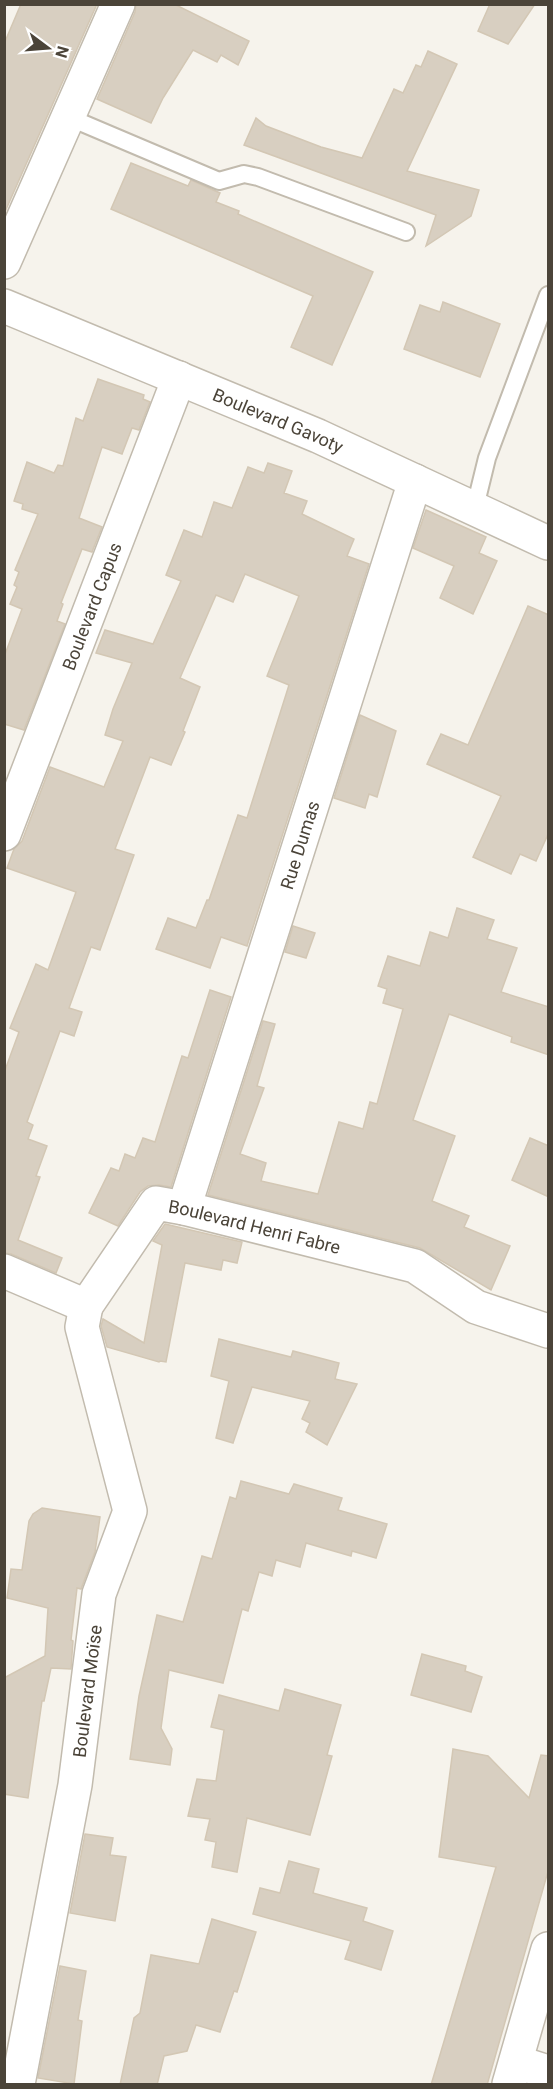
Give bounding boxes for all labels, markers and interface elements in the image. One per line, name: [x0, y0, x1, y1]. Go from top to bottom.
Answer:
north arrow: [18, 18, 78, 78]
text: N: [51, 44, 73, 60]
street label: Boulevard Gavoty: [210, 383, 347, 457]
street label: Boulevard Capus: [57, 539, 125, 673]
street label: Rue Dumas: [275, 798, 323, 892]
street label: Boulevard Henri Fabre: [167, 1195, 343, 1257]
street label: Boulevard Moïse: [68, 1624, 106, 1759]

